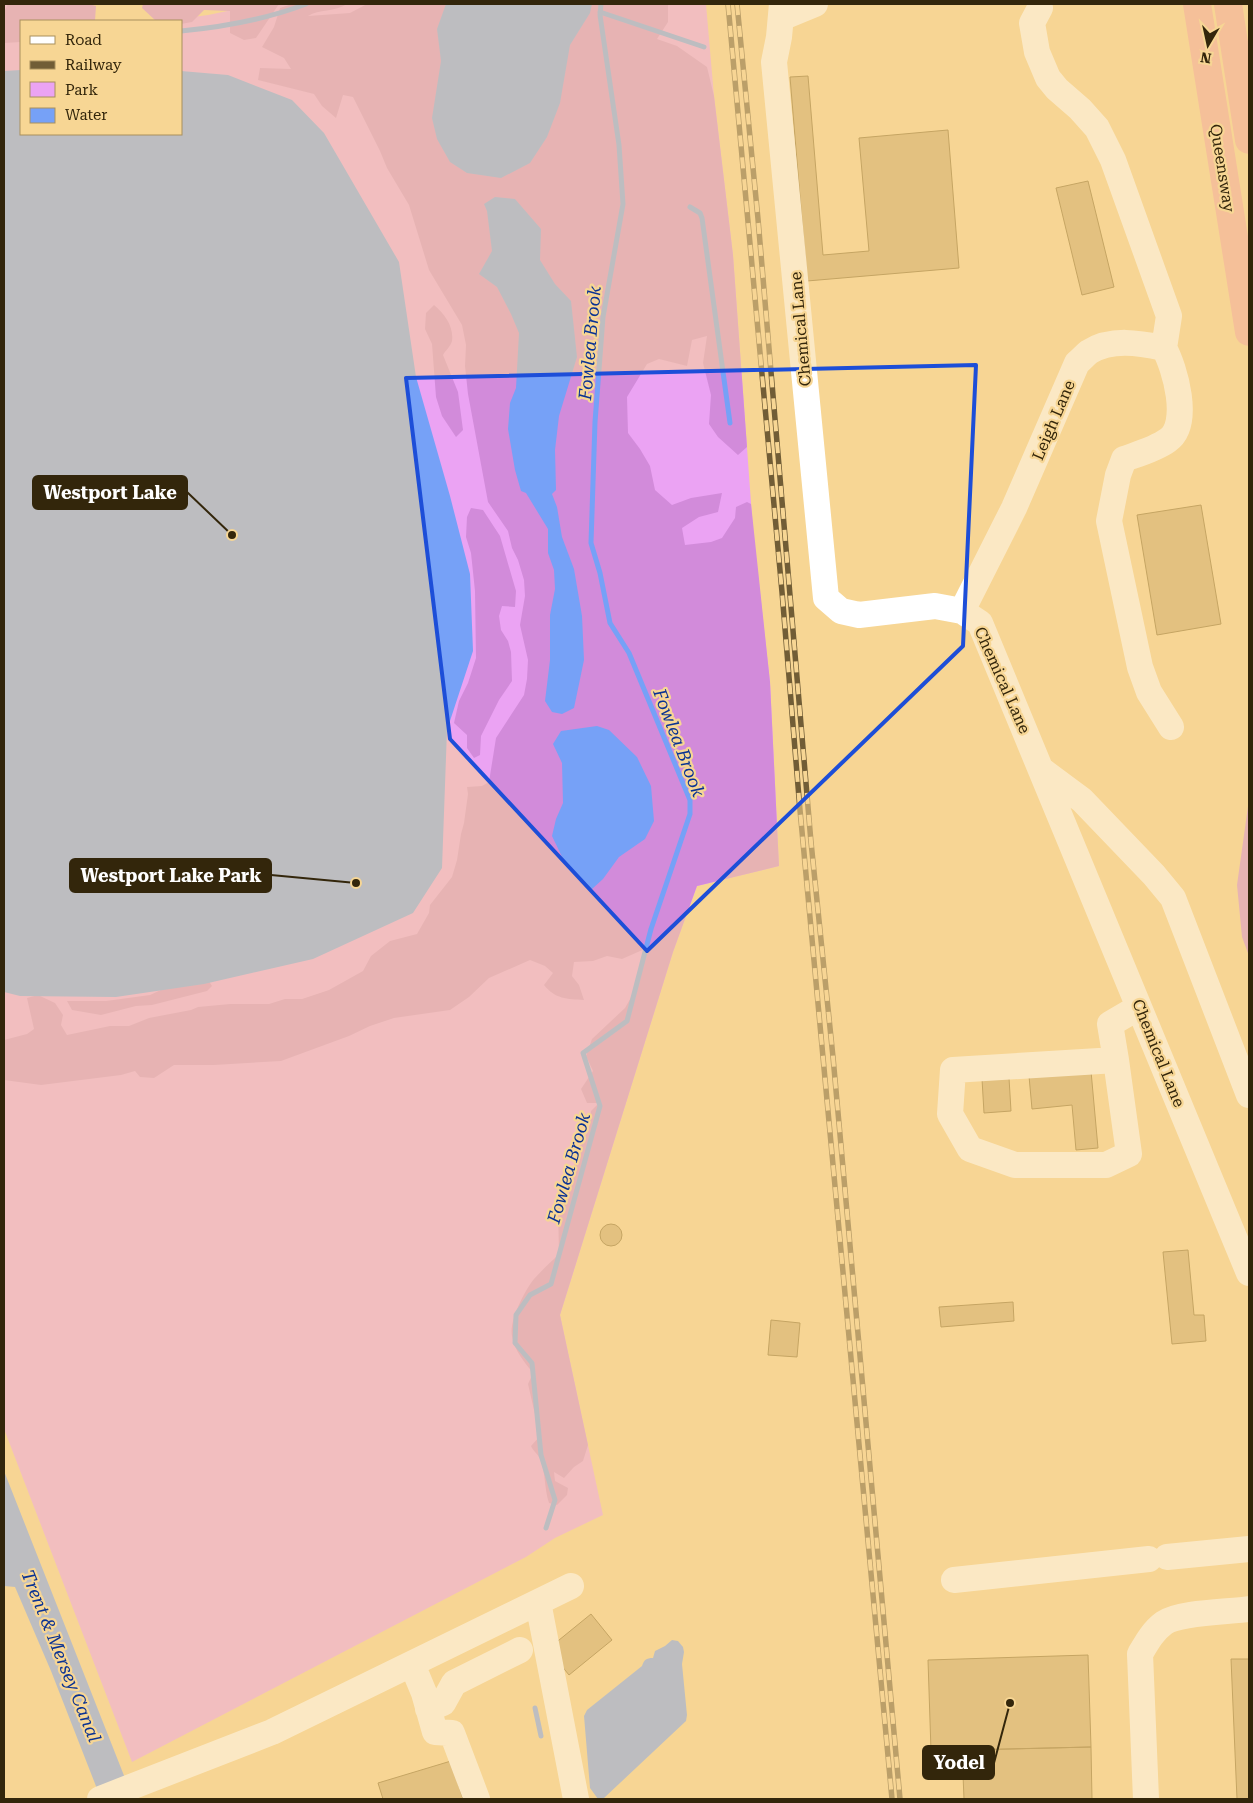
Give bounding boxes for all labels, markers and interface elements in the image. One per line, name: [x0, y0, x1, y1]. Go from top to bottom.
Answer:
legend: [20, 20, 182, 135]
north arrow: [1183, 20, 1233, 70]
text: Road: [65, 31, 102, 49]
text: N: [1199, 49, 1213, 67]
text: Railway: [65, 56, 122, 74]
text: Park: [65, 81, 99, 99]
text: Water: [65, 106, 107, 124]
street label: Queensway: [1206, 123, 1239, 214]
street label: Chemical Lane: [786, 271, 815, 387]
water label: Fowlea Brook: [574, 285, 605, 402]
street label: Leigh Lane: [1028, 377, 1079, 463]
callout: Westport Lake: [33, 476, 187, 509]
text: Westport Lake: [43, 482, 177, 503]
street label: Chemical Lane: [971, 624, 1035, 737]
water label: Fowlea Brook: [649, 685, 710, 800]
callout: Westport Lake Park: [70, 859, 271, 892]
text: Westport Lake Park: [80, 865, 262, 886]
street label: Chemical Lane: [1128, 996, 1189, 1110]
water label: Fowlea Brook: [542, 1110, 594, 1227]
water label: Trent & Mersey Canal: [17, 1567, 106, 1745]
callout: Yodel: [923, 1746, 994, 1779]
text: Yodel: [933, 1752, 985, 1773]

